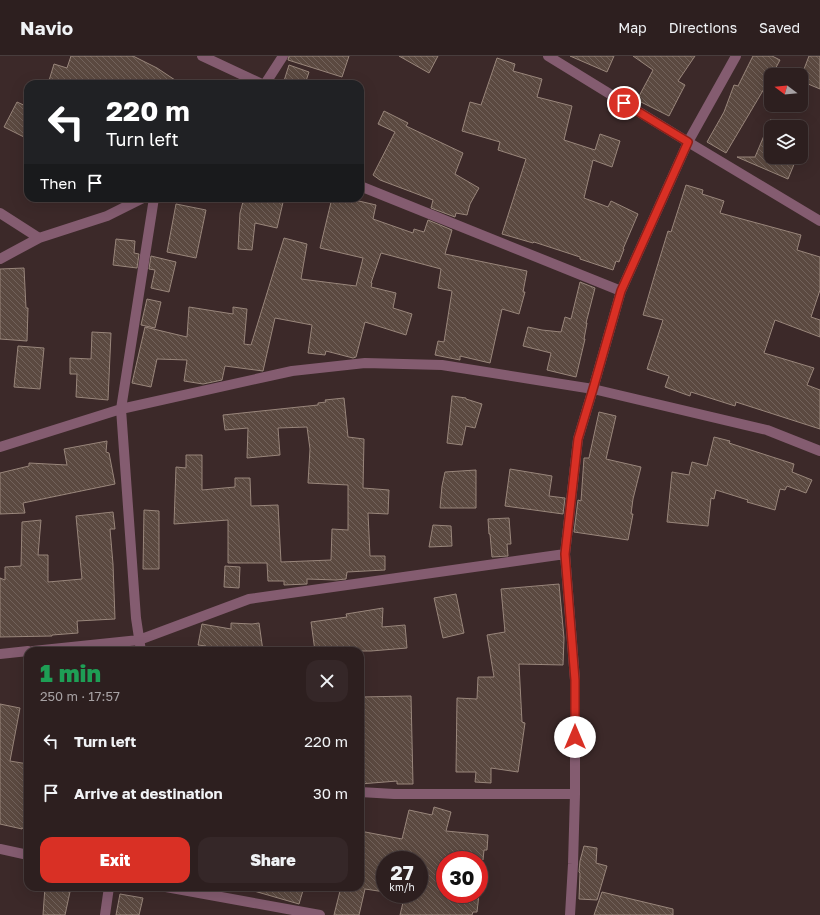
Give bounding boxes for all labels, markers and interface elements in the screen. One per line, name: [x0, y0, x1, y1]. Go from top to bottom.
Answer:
text: Navio: [20, 16, 73, 39]
text: Map: [618, 19, 647, 36]
text: Directions: [669, 19, 737, 36]
text: Saved: [759, 19, 800, 36]
north arrow: [764, 68, 808, 112]
map controls: [764, 68, 808, 164]
pin: [607, 86, 641, 120]
icon: arrive: [613, 92, 635, 114]
text: 220 m: [106, 94, 190, 127]
icon: left: [40, 96, 92, 148]
button: layers: [764, 120, 808, 164]
text: Turn left: [106, 128, 179, 150]
icon: arrive: [84, 172, 106, 194]
text: Then: [40, 174, 76, 192]
text: 1 min: [40, 658, 101, 687]
button: close: [306, 660, 348, 702]
text: 250 m · 17:57: [40, 688, 120, 704]
position arrow: [554, 716, 596, 758]
icon: left: [40, 730, 62, 752]
text: Turn left: [74, 732, 136, 750]
text: 220 m: [304, 732, 348, 750]
icon: arrive: [40, 782, 62, 804]
text: Arrive at destination: [74, 784, 223, 802]
text: 30 m: [313, 784, 348, 802]
button: Exit: [40, 837, 190, 883]
button: Share: [198, 837, 348, 883]
speed limit sign: 30: [436, 851, 488, 903]
text: 27: [390, 860, 414, 884]
text: km/h: [389, 881, 415, 893]

